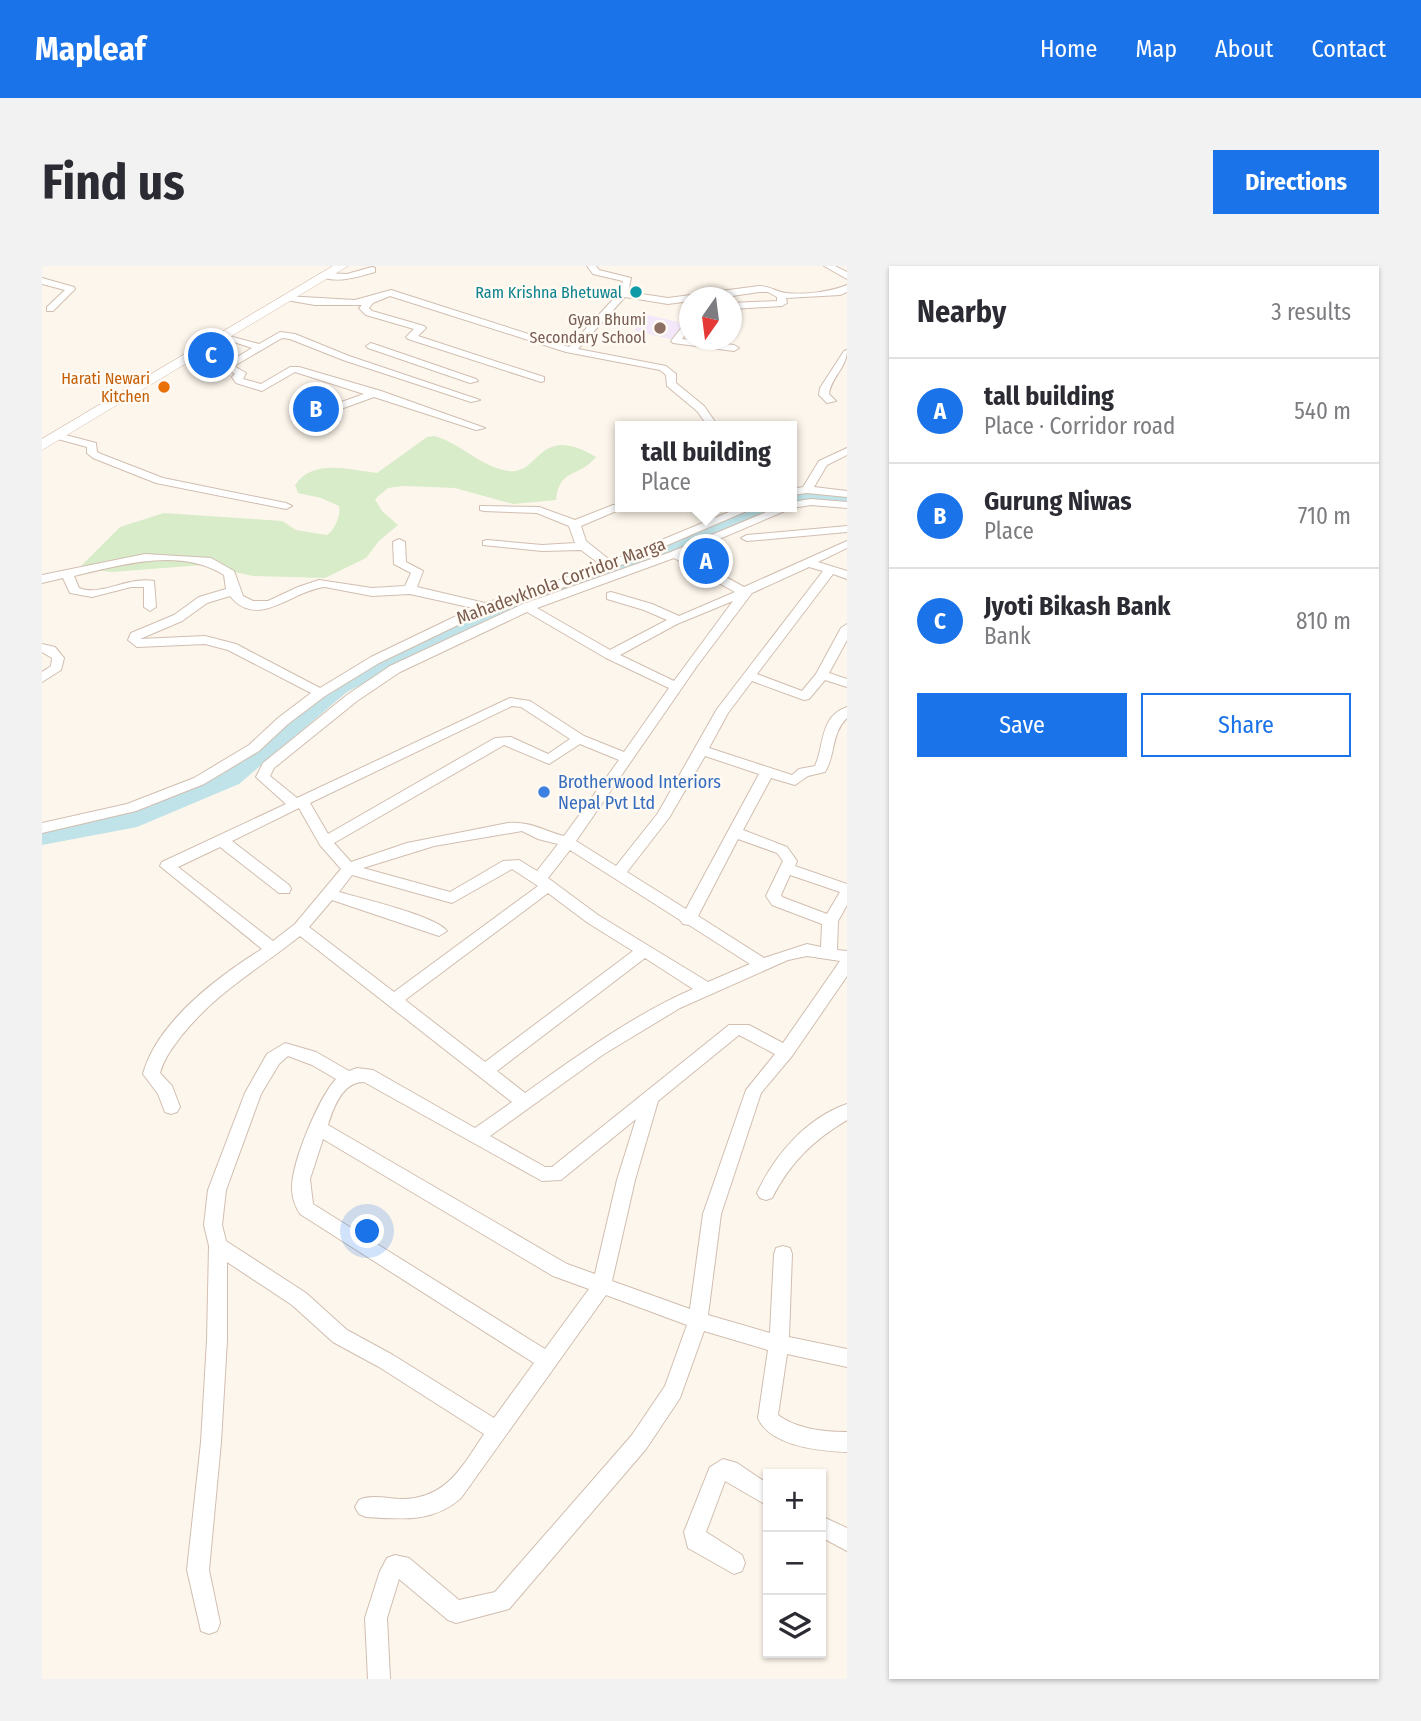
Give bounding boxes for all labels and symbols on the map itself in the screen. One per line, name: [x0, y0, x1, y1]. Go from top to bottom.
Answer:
place label: Ram Krishna Bhetuwal: [475, 283, 622, 302]
marker: Ram Krishna Bhetuwal: [628, 284, 644, 300]
north arrow: [679, 287, 742, 350]
place label: Gyan Bhumi Secondary School: [530, 310, 646, 347]
marker: Gyan Bhumi Secondary School: [652, 320, 668, 336]
pin: C: [188, 329, 234, 381]
place label: Harati Newari Kitchen: [61, 369, 150, 406]
marker: Harati Newari Kitchen: [156, 379, 172, 395]
pin: B: [293, 383, 339, 435]
street label: Mahadevkhola Corridor Marga: [453, 533, 669, 629]
pin: A: [683, 535, 729, 587]
place label: Brotherwood Interiors Nepal Pvt Ltd: [558, 771, 721, 814]
marker: Brotherwood Interiors Nepal Pvt Ltd: [536, 784, 552, 800]
your location: [350, 1214, 384, 1248]

